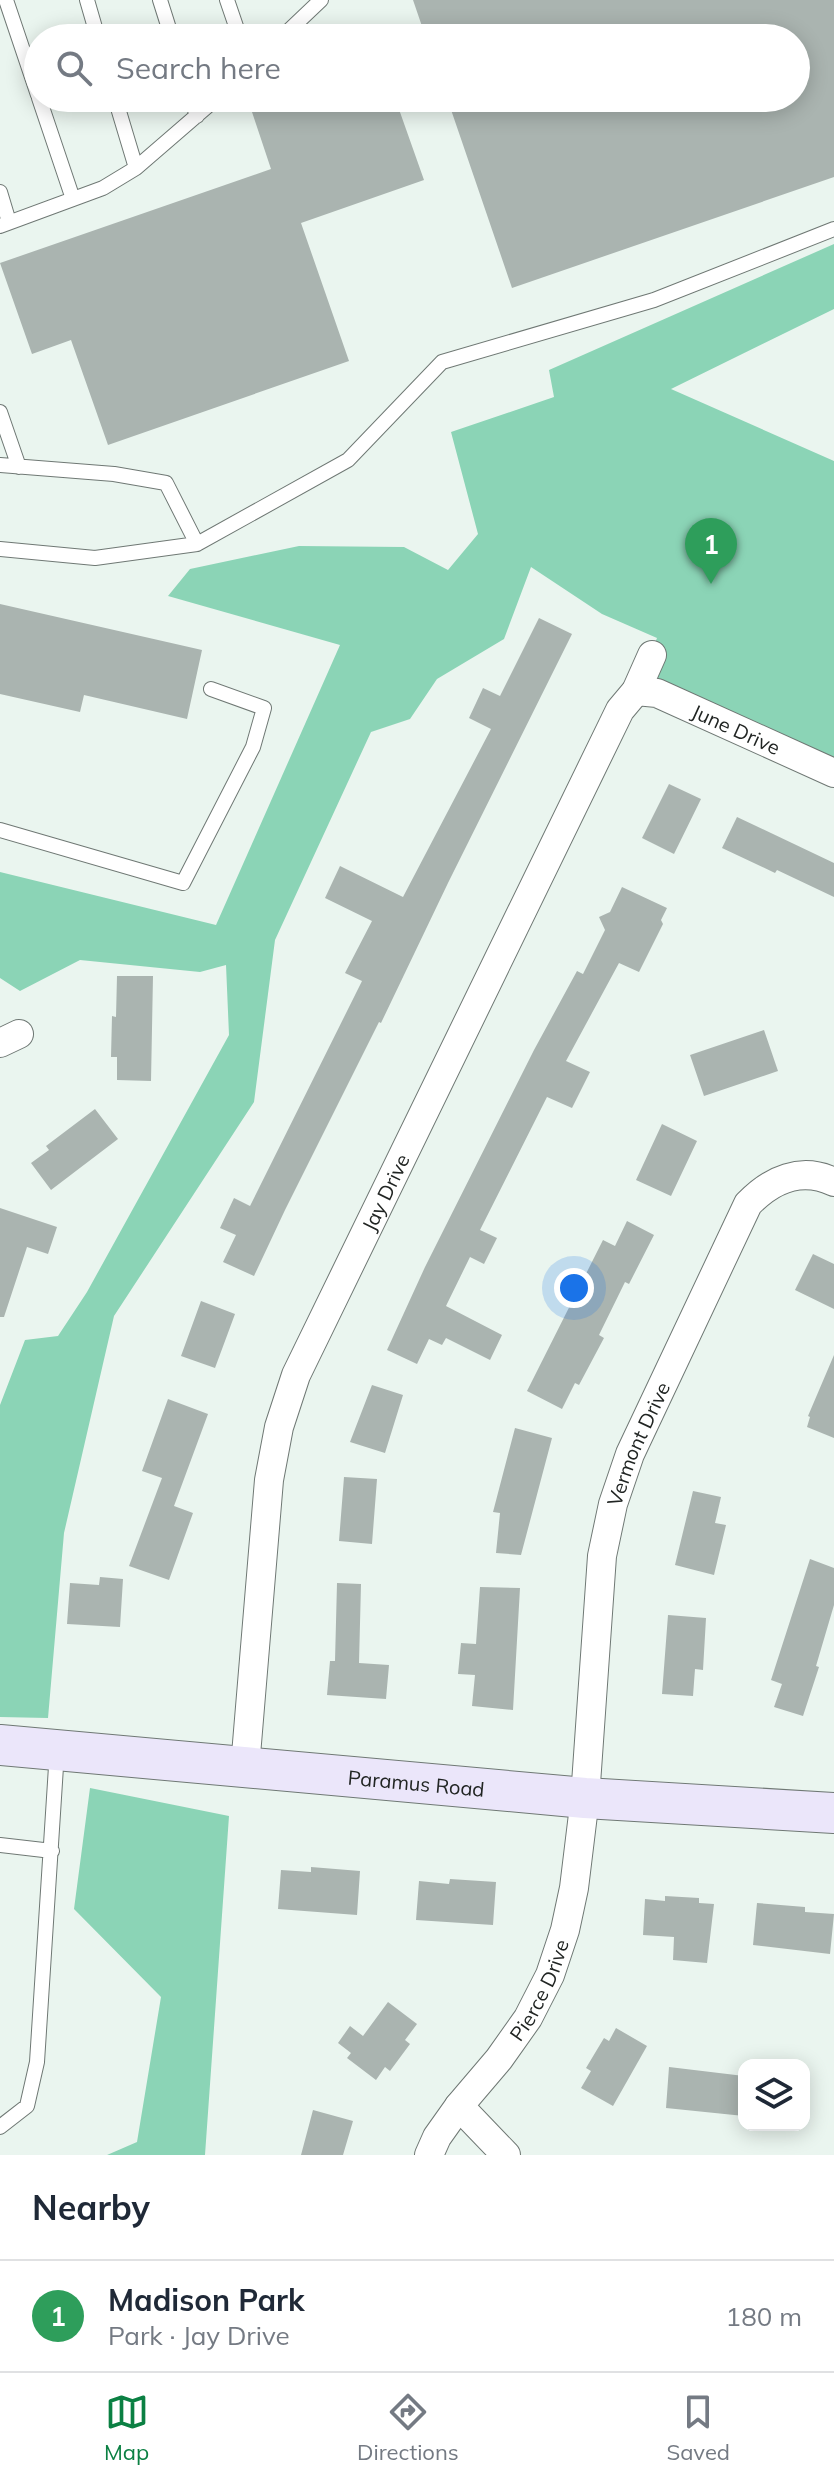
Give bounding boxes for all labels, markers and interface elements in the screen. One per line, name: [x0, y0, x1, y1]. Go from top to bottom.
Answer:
search box: [24, 24, 810, 112]
icon: search: [52, 46, 96, 90]
text: Search here: [116, 49, 281, 87]
pin: 1: [685, 518, 737, 584]
street label: June Drive: [688, 698, 784, 760]
street label: Jay Drive: [356, 1150, 414, 1235]
your location: [554, 1268, 594, 1308]
street label: Vermont Drive: [601, 1378, 675, 1509]
street label: Paramus Road: [347, 1764, 486, 1801]
street label: Pierce Drive: [504, 1936, 574, 2045]
map controls: [738, 2059, 810, 2131]
button: layers: [738, 2059, 810, 2131]
text: Nearby: [32, 2186, 150, 2229]
text: Madison Park: [108, 2281, 304, 2319]
text: 1: [50, 2300, 66, 2333]
text: 180 m: [726, 2300, 802, 2333]
text: Park · Jay Drive: [108, 2319, 290, 2352]
tab: Map: [104, 2390, 149, 2466]
tab: Directions: [357, 2390, 459, 2466]
tab: Saved: [667, 2390, 730, 2466]

